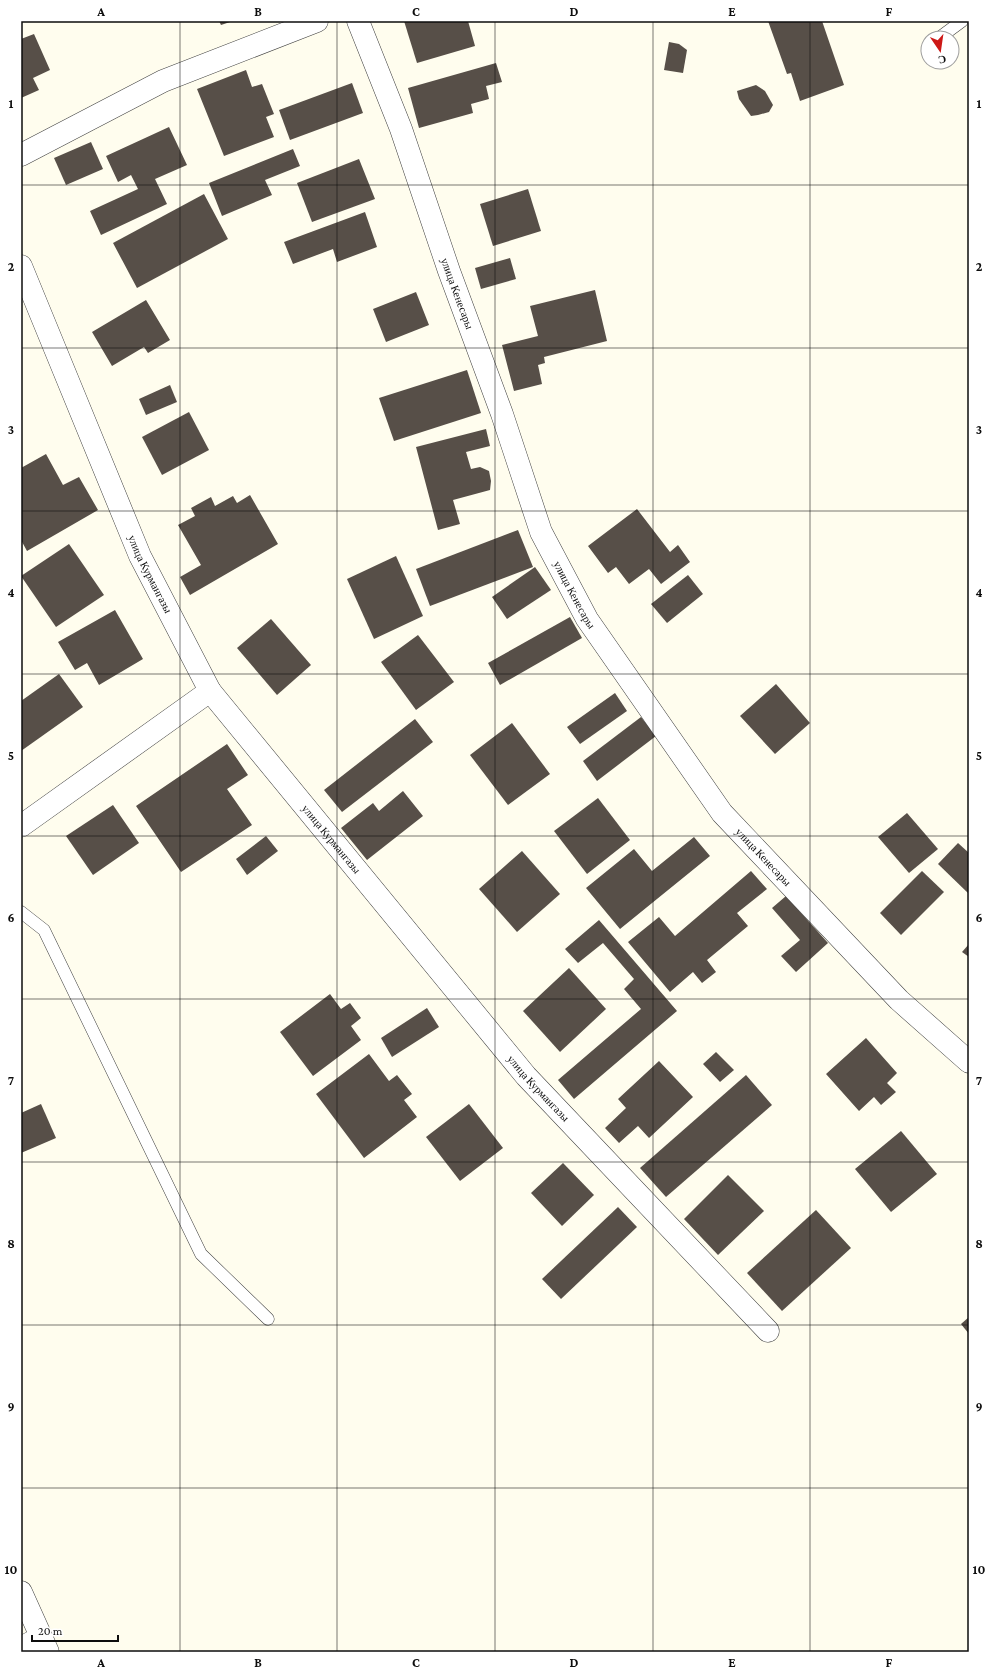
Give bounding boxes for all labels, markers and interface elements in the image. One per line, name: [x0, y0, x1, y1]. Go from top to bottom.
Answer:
text: A: [96, 4, 105, 19]
text: B: [254, 4, 262, 19]
text: C: [412, 4, 420, 19]
text: D: [570, 4, 579, 19]
text: E: [728, 4, 736, 19]
text: F: [886, 4, 893, 19]
north arrow: [920, 30, 960, 70]
text: С: [937, 53, 947, 66]
text: 1: [9, 96, 14, 111]
text: 1: [977, 96, 982, 111]
street label: улица Кенесары: [439, 256, 476, 331]
text: 2: [8, 259, 15, 274]
text: 2: [976, 259, 983, 274]
text: 3: [8, 422, 14, 437]
text: 3: [976, 422, 982, 437]
street label: улица Курмангазы: [126, 533, 175, 615]
street label: улица Кенесары: [551, 559, 598, 631]
text: 4: [7, 585, 15, 600]
text: 4: [975, 585, 983, 600]
text: 5: [8, 748, 14, 763]
text: 5: [976, 748, 982, 763]
street label: улица Курмангазы: [300, 802, 364, 876]
street label: улица Кенесары: [733, 825, 794, 889]
text: 6: [7, 910, 15, 925]
text: 6: [975, 910, 983, 925]
street label: улица Курмангазы: [505, 1053, 572, 1124]
text: 7: [8, 1073, 14, 1088]
text: 7: [976, 1073, 982, 1088]
text: 8: [7, 1236, 15, 1251]
text: 8: [975, 1236, 983, 1251]
text: 9: [7, 1399, 15, 1414]
text: 9: [975, 1399, 983, 1414]
text: 10: [5, 1562, 17, 1577]
text: 10: [973, 1562, 985, 1577]
scale bar: [32, 1617, 118, 1643]
text: 20 m: [38, 1624, 63, 1638]
text: A: [96, 1655, 105, 1670]
text: B: [254, 1655, 262, 1670]
text: C: [412, 1655, 420, 1670]
text: D: [570, 1655, 579, 1670]
text: E: [728, 1655, 736, 1670]
text: F: [886, 1655, 893, 1670]

